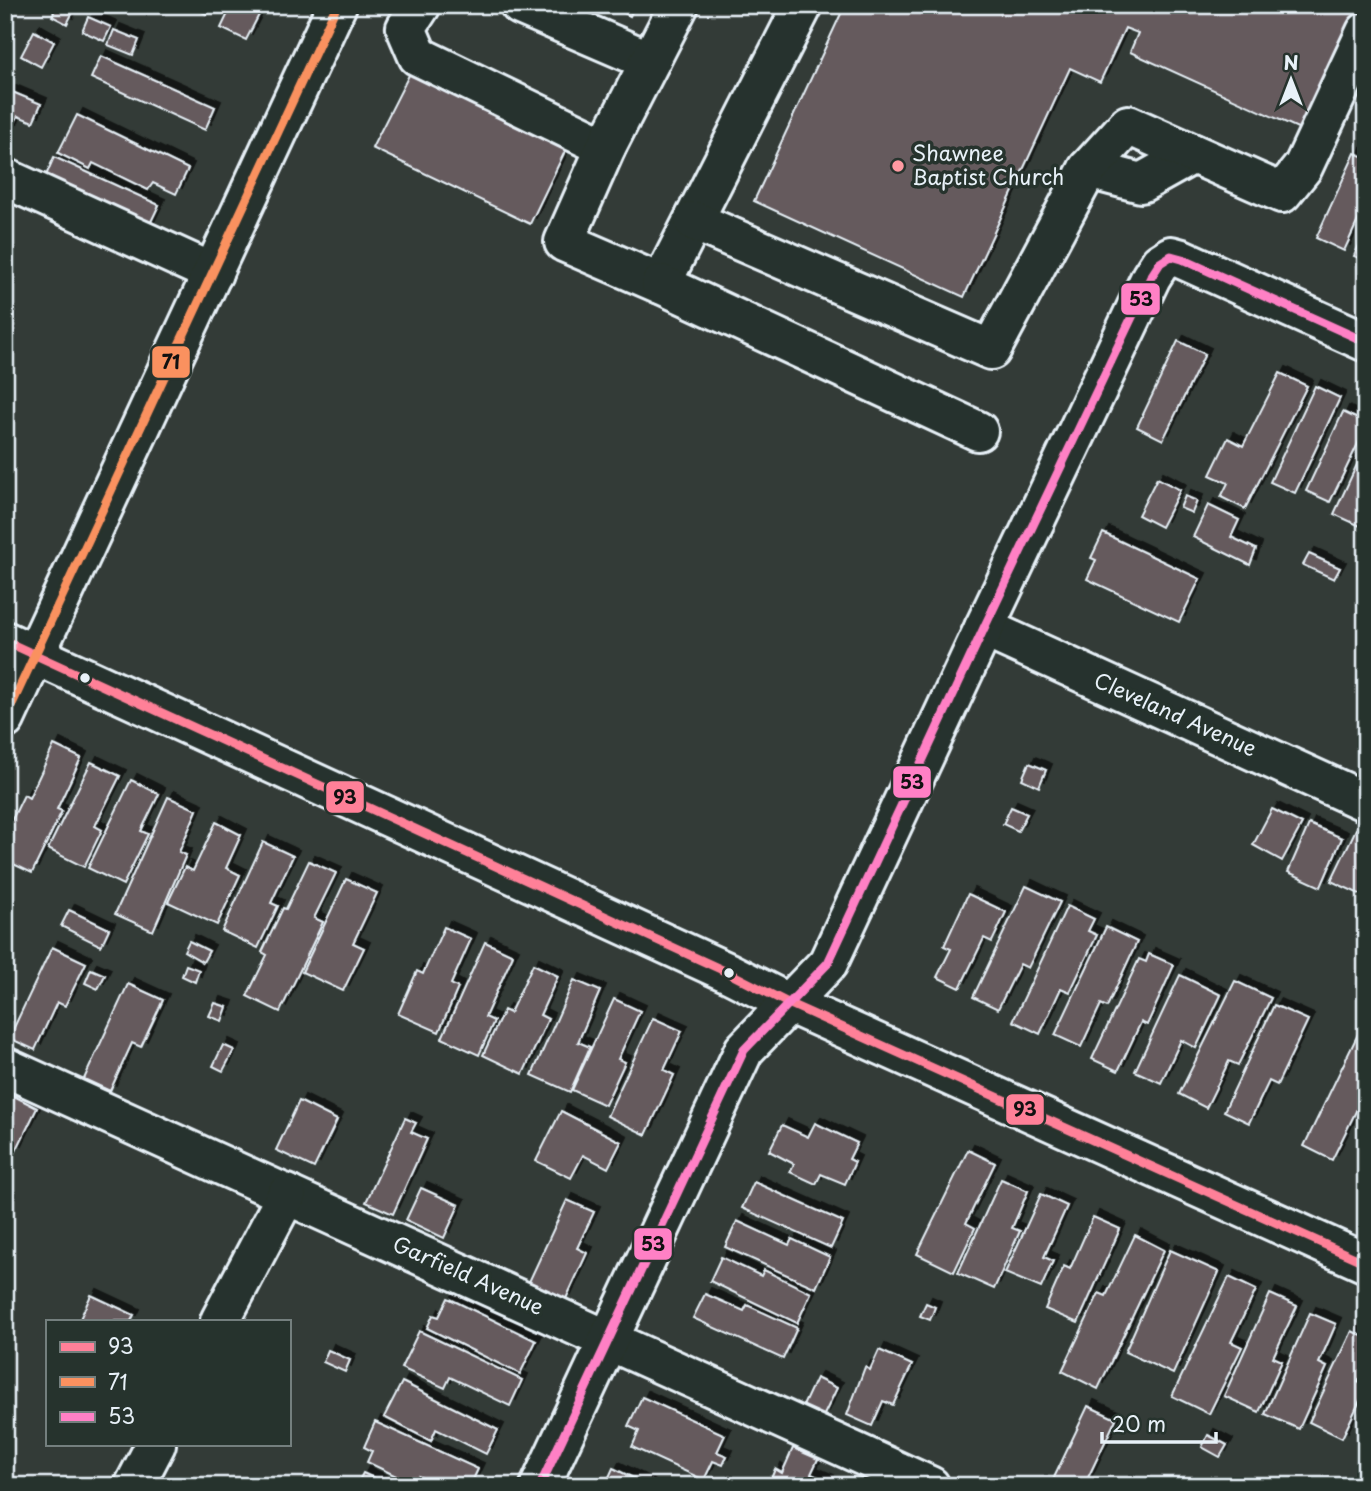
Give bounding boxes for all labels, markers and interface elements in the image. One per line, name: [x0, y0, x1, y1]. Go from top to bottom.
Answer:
north arrow: [1256, 46, 1326, 116]
text: N: [1283, 48, 1299, 76]
place label: Shawnee Baptist Church: [912, 136, 1064, 192]
marker: Shawnee Baptist Church: [890, 158, 906, 174]
line badge: 53: [1120, 282, 1161, 316]
text: 53: [1129, 284, 1153, 312]
line badge: 71: [151, 345, 191, 379]
text: 71: [162, 347, 180, 375]
street label: Cleveland Avenue: [1089, 663, 1262, 763]
unlabelled marker: [78, 671, 92, 685]
line badge: 53: [892, 765, 932, 799]
text: 53: [900, 767, 924, 795]
line badge: 93: [325, 780, 365, 814]
text: 93: [333, 782, 357, 810]
unlabelled marker: [722, 966, 736, 980]
line badge: 93: [1005, 1093, 1045, 1126]
text: 93: [1013, 1094, 1037, 1122]
street label: Garfield Avenue: [388, 1227, 549, 1322]
line badge: 53: [633, 1227, 673, 1261]
text: 53: [641, 1229, 665, 1257]
legend: [46, 1320, 290, 1446]
text: 93: [108, 1329, 134, 1361]
text: 71: [108, 1365, 128, 1397]
text: 53: [108, 1399, 135, 1431]
scale bar: [1102, 1400, 1215, 1444]
text: 20 m: [1112, 1407, 1166, 1439]

